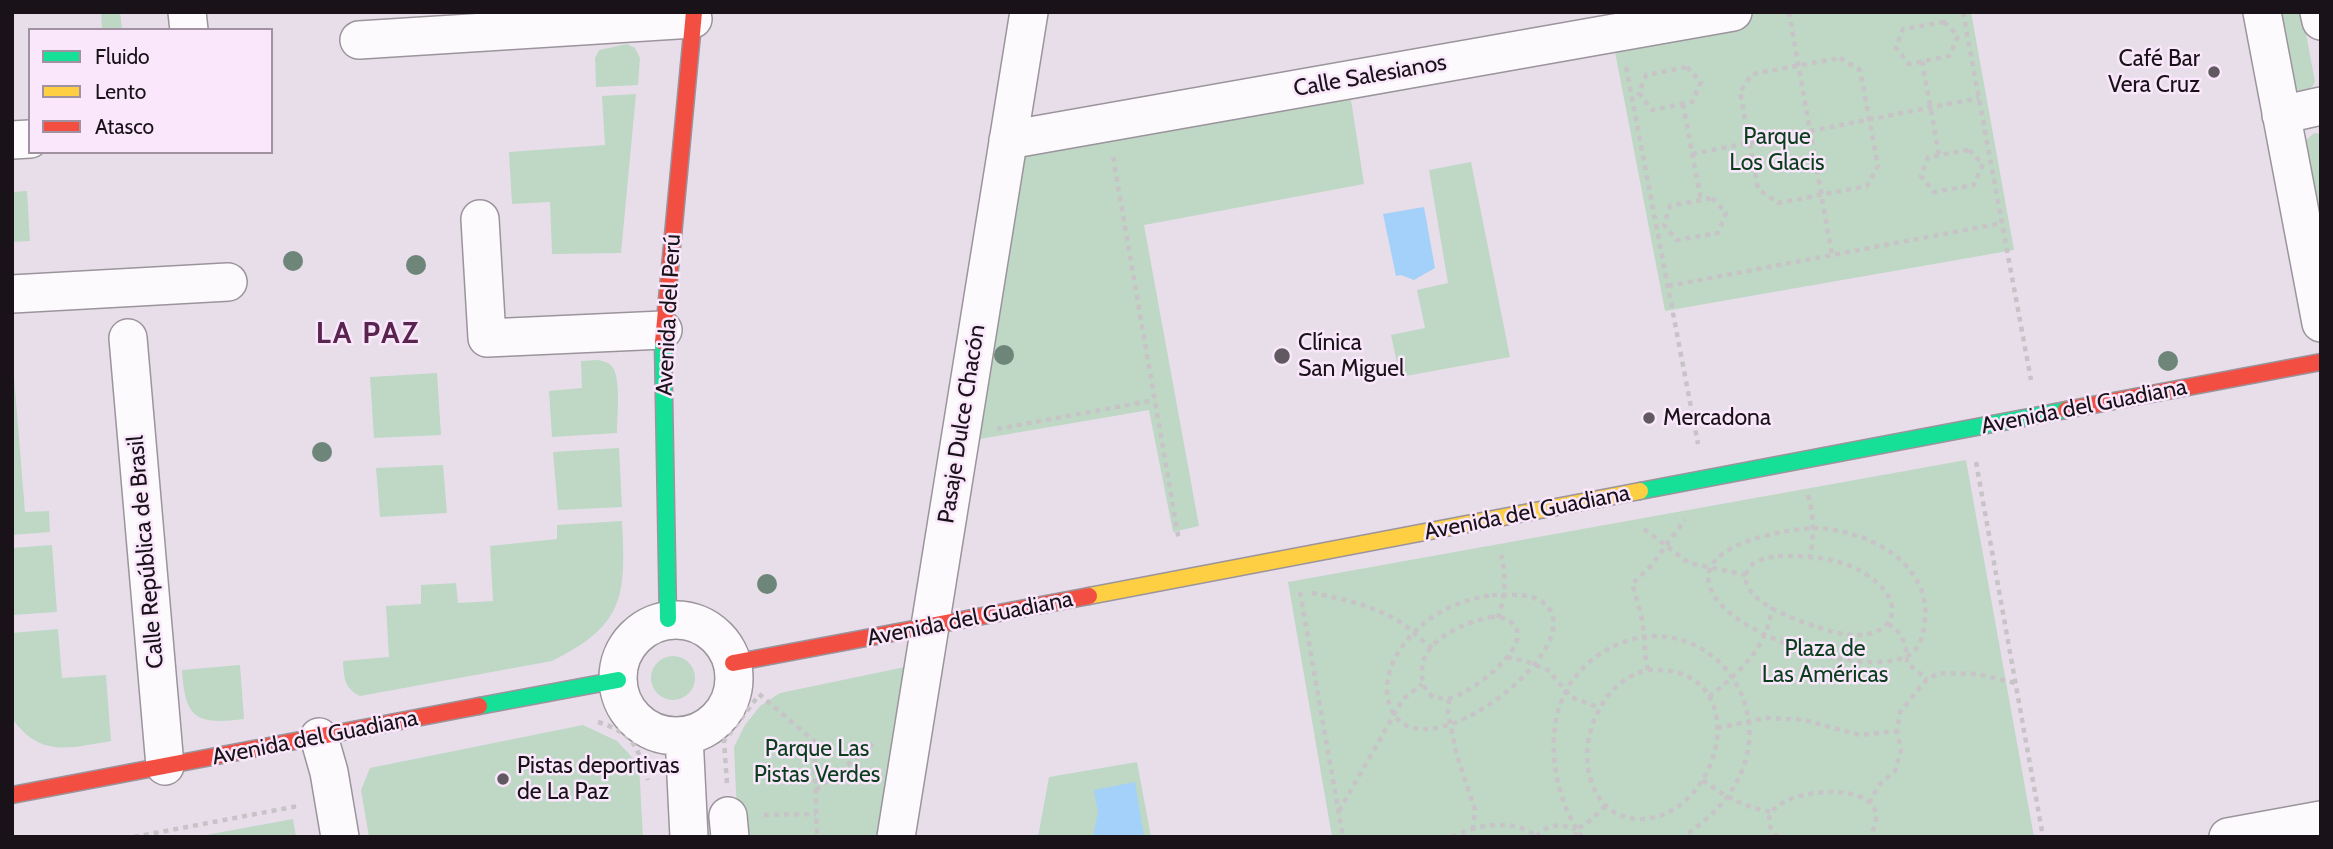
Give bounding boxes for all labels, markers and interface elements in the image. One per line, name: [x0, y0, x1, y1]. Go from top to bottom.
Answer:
legend: [28, 28, 273, 154]
text: Fluido: [95, 44, 150, 69]
place label: Café Bar Vera Cruz: [2108, 45, 2200, 99]
street label: Calle Salesianos: [1291, 49, 1449, 103]
marker: Café Bar Vera Cruz: [2206, 64, 2222, 80]
text: Lento: [95, 79, 146, 104]
text: Atasco: [95, 114, 154, 139]
park label: Parque Los Glacis: [1729, 123, 1825, 177]
street label: Avenida del Perú: [651, 233, 687, 397]
district label: LA PAZ: [317, 316, 419, 352]
street label: Pasaje Dulce Chacón: [933, 323, 991, 525]
place label: Clínica San Miguel: [1298, 329, 1405, 383]
marker: Clínica San Miguel: [1272, 346, 1292, 366]
street label: Avenida del Guadiana: [1979, 374, 2189, 440]
place label: Mercadona: [1663, 404, 1771, 432]
marker: Mercadona: [1641, 410, 1657, 426]
street label: Calle República de Brasil: [122, 434, 170, 670]
street label: Avenida del Guadiana: [1422, 480, 1632, 546]
street label: Avenida del Guadiana: [865, 586, 1075, 652]
park label: Plaza de Las Américas: [1762, 635, 1888, 689]
street label: Avenida del Guadiana: [210, 705, 420, 771]
park label: Parque Las Pistas Verdes: [754, 735, 880, 789]
place label: Pistas deportivas de La Paz: [517, 752, 680, 806]
marker: Pistas deportivas de La Paz: [495, 771, 511, 787]

